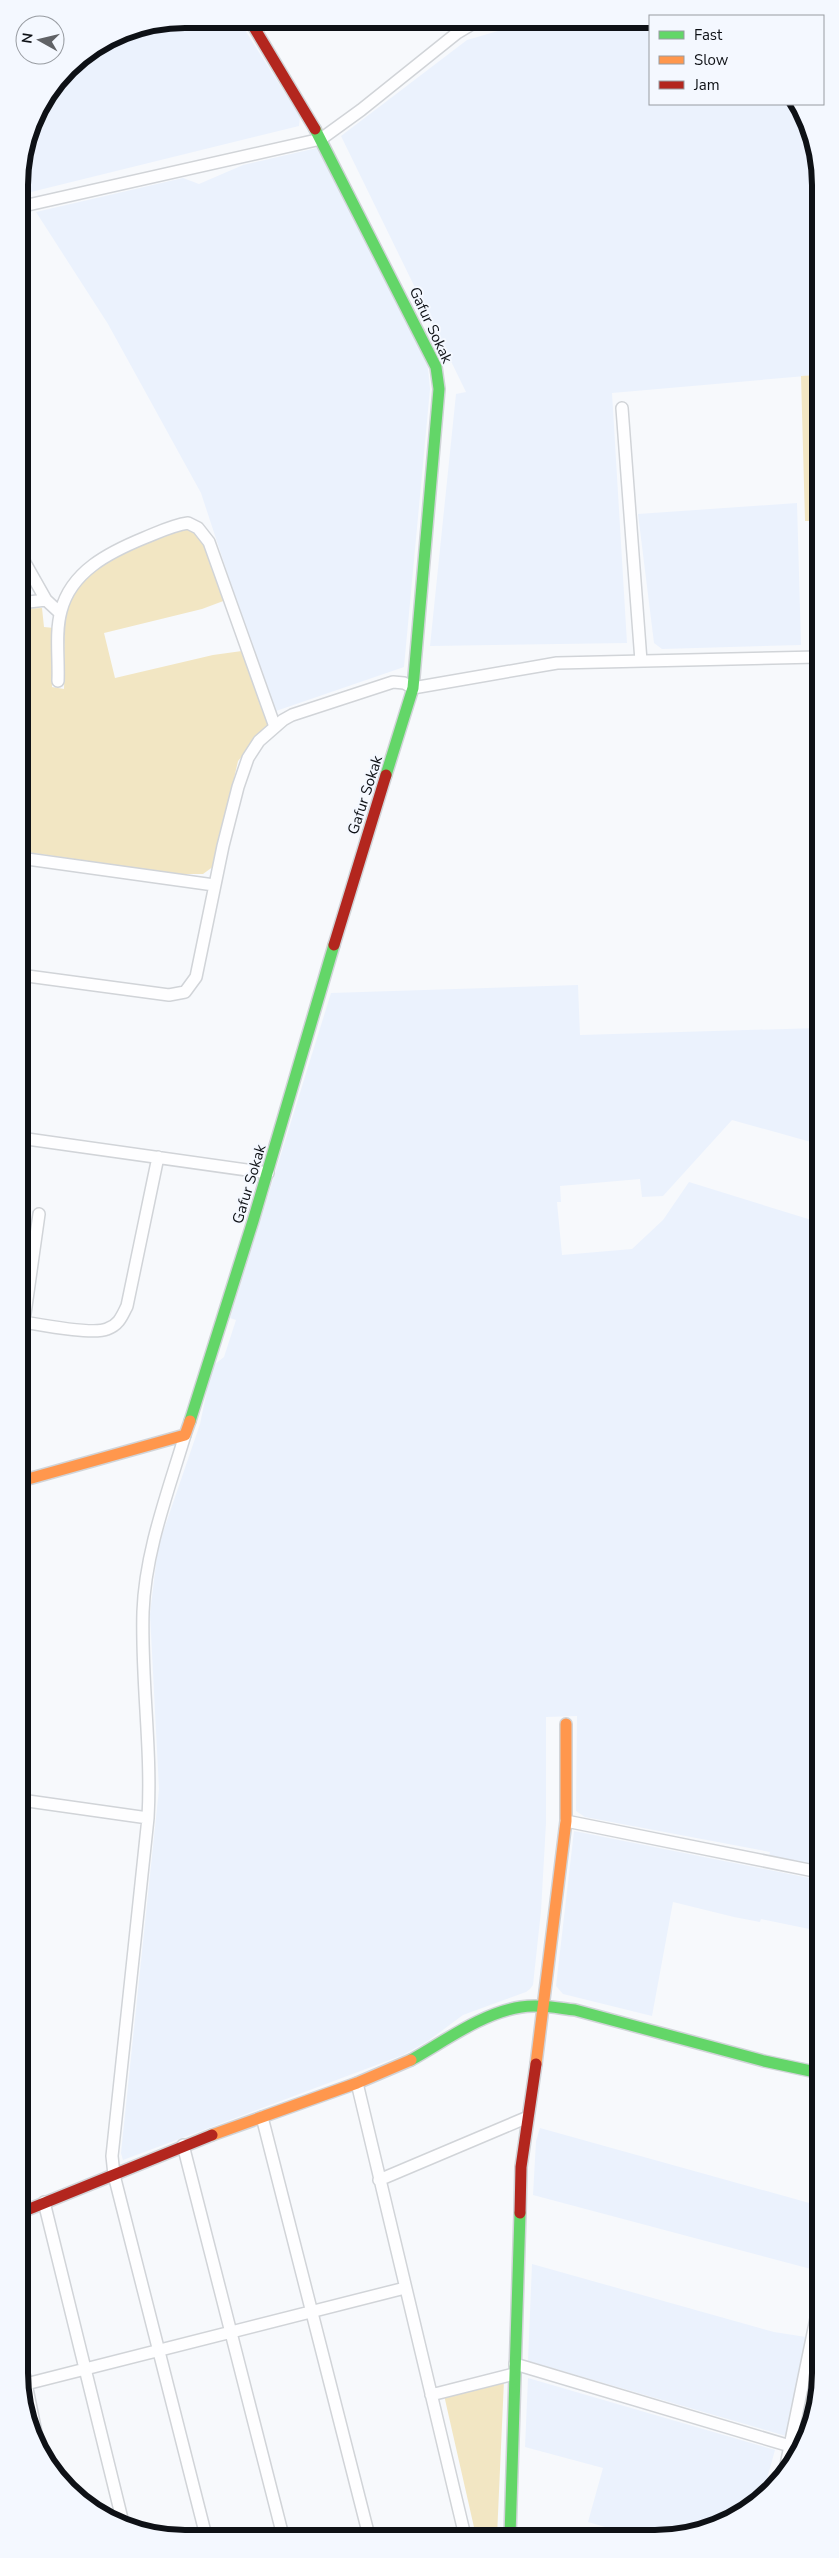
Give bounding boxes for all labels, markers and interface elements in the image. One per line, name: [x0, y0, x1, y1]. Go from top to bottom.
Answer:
north arrow: [15, 15, 65, 65]
legend: [649, 15, 824, 105]
text: Fast: [694, 25, 723, 45]
text: N: [17, 32, 38, 45]
text: Slow: [694, 50, 729, 70]
text: Jam: [693, 75, 720, 95]
street label: Gafur Sokak: [405, 284, 458, 367]
street label: Gafur Sokak: [343, 752, 387, 837]
street label: Gafur Sokak: [227, 1141, 271, 1226]

